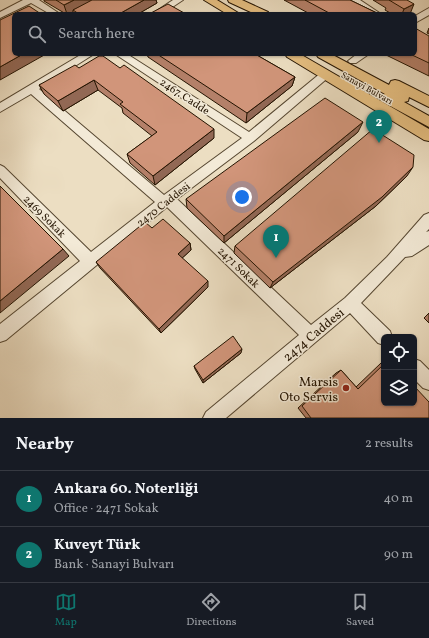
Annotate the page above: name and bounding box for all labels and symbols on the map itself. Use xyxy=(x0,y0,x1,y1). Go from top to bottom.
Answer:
street label: Sanayi Bulvarı xyxy=(338,69,395,108)
street label: 2467. Cadde xyxy=(156,75,212,119)
pin: 2 xyxy=(366,110,392,143)
street label: 2470 Caddesi xyxy=(134,180,194,231)
your location xyxy=(232,187,252,207)
street label: 2469 Sokak xyxy=(19,192,69,242)
pin: 1 xyxy=(263,225,289,258)
street label: 2471 Sokak xyxy=(214,244,262,292)
street label: 2474 Caddesi xyxy=(280,304,349,367)
place label: Marsis Oto Servis xyxy=(279,374,338,407)
marker: Marsis Oto Servis xyxy=(341,383,351,393)

